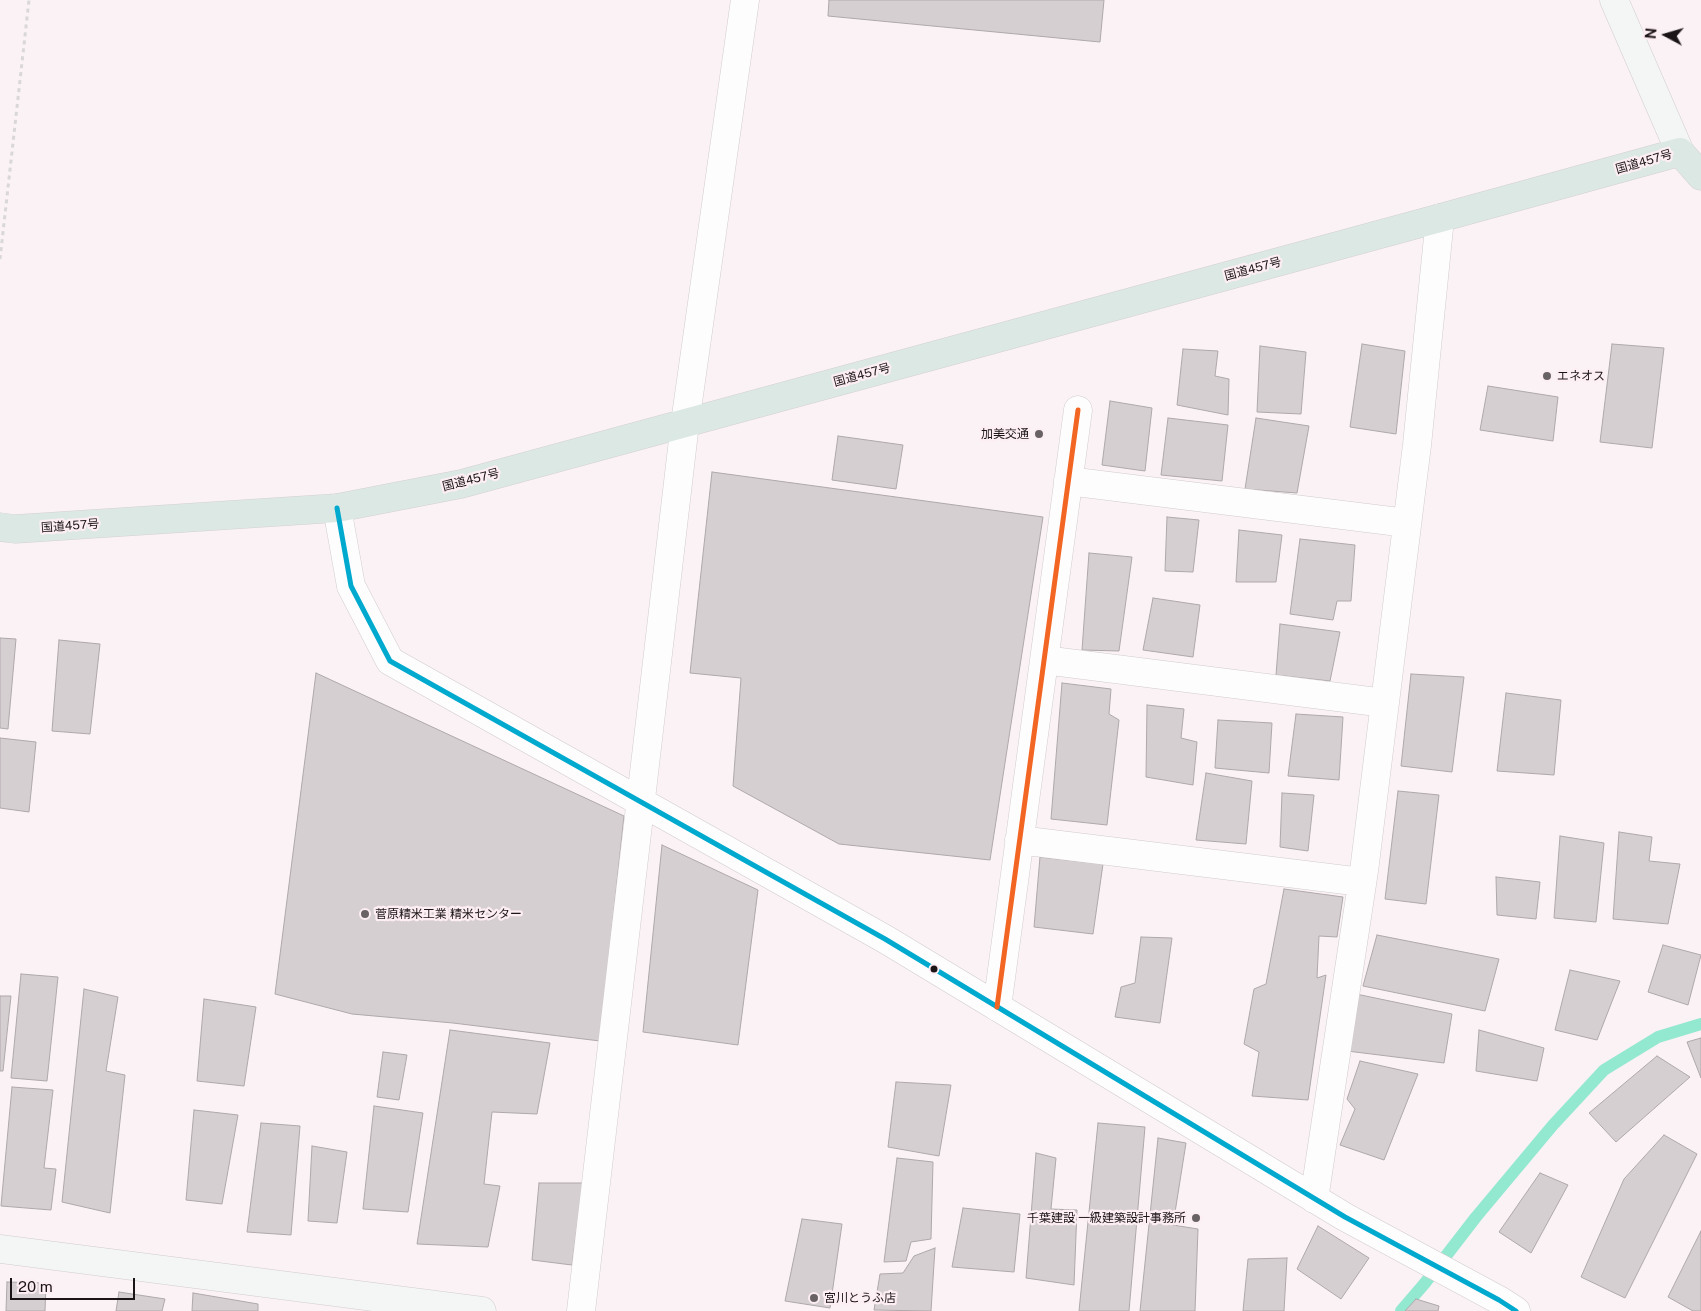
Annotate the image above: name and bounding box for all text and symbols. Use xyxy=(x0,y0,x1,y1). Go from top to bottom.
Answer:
north arrow xyxy=(1641,10,1691,60)
text: N xyxy=(1643,27,1660,40)
street label: 国道457号 xyxy=(1614,147,1674,177)
street label: 国道457号 xyxy=(1223,254,1283,284)
street label: 国道457号 xyxy=(832,360,892,390)
place label: エネオス xyxy=(1557,369,1605,383)
marker: エネオス xyxy=(1541,370,1553,382)
place label: 加美交通 xyxy=(981,427,1029,441)
marker: 加美交通 xyxy=(1033,428,1045,440)
street label: 国道457号 xyxy=(441,466,501,494)
street label: 国道457号 xyxy=(40,517,100,535)
place label: 菅原精米工業 精米センター xyxy=(375,907,522,921)
marker: 菅原精米工業 精米センター xyxy=(359,908,371,920)
unlabelled marker xyxy=(929,964,939,974)
place label: 千葉建設 一級建築設計事務所 xyxy=(1027,1211,1186,1225)
marker: 千葉建設 一級建築設計事務所 xyxy=(1190,1212,1202,1224)
scale bar xyxy=(12,1268,138,1300)
text: 20 m xyxy=(18,1278,53,1295)
place label: 宮川とうふ店 xyxy=(824,1291,896,1305)
marker: 宮川とうふ店 xyxy=(808,1292,820,1304)

